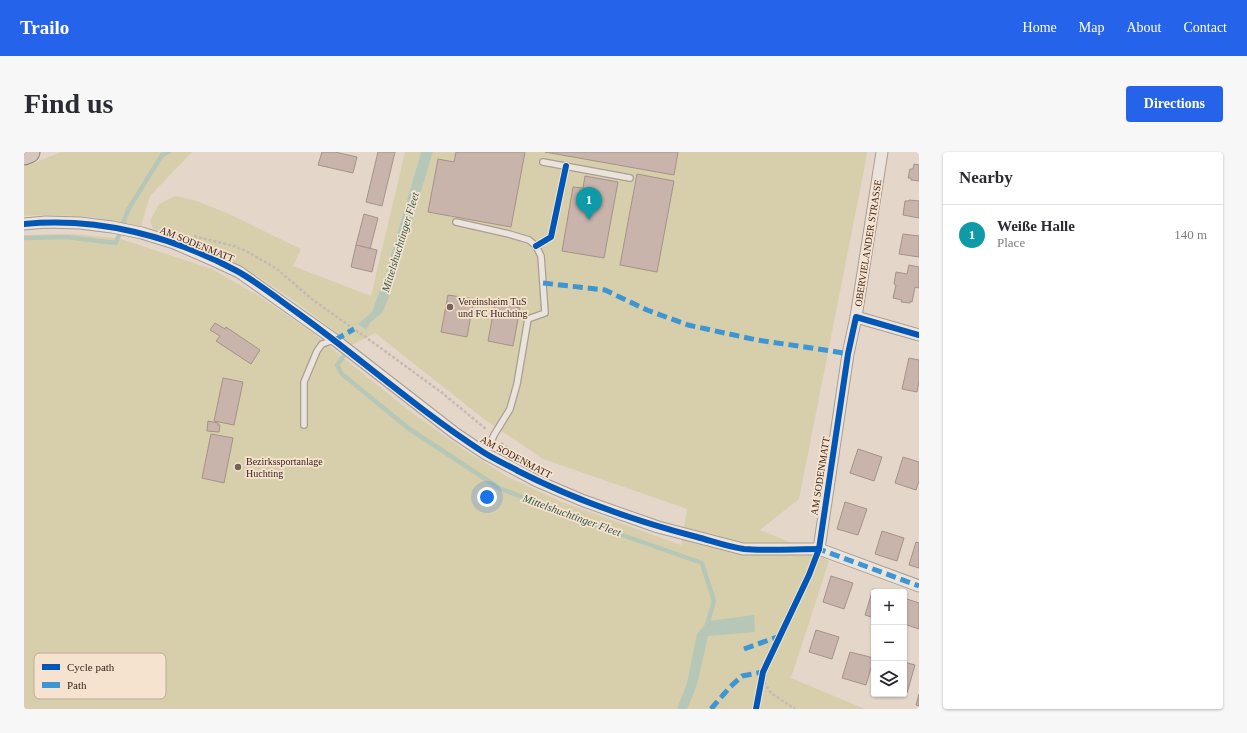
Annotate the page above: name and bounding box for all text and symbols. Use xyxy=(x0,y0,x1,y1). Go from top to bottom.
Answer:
text: Trailo xyxy=(20,17,69,38)
text: Home xyxy=(1023,20,1057,35)
text: Map xyxy=(1079,20,1104,35)
text: About xyxy=(1126,20,1161,35)
text: Contact xyxy=(1183,20,1227,35)
button: Directions xyxy=(1126,86,1223,122)
text: Find us xyxy=(24,88,114,119)
text: Nearby xyxy=(959,168,1013,187)
street label: OBERVIELANDER STRASSE xyxy=(853,179,883,307)
pin: 1 xyxy=(576,187,602,220)
water label: Mittelshuchtinger Fleet xyxy=(379,190,421,294)
text: Weiße Halle xyxy=(997,218,1075,234)
street label: AM SODENMATT xyxy=(158,224,236,264)
text: 1 xyxy=(969,227,975,242)
text: 140 m xyxy=(1174,227,1207,242)
text: Place xyxy=(997,235,1025,250)
place label: Vereinsheim TuS und FC Huchting xyxy=(458,296,527,319)
marker: Vereinsheim TuS und FC Huchting xyxy=(445,302,455,312)
street label: AM SODENMATT xyxy=(478,434,554,480)
street label: AM SODENMATT xyxy=(808,436,832,516)
place label: Bezirkssportanlage Huchting xyxy=(246,456,323,479)
marker: Bezirkssportanlage Huchting xyxy=(233,462,243,472)
your location xyxy=(477,487,497,507)
water label: Mittelshuchtinger Fleet xyxy=(520,491,624,539)
map controls xyxy=(871,589,907,697)
button: + xyxy=(871,589,907,625)
button: − xyxy=(871,625,907,661)
legend xyxy=(34,653,166,699)
text: Cycle path xyxy=(67,661,115,673)
button: layers xyxy=(871,661,907,697)
text: Path xyxy=(67,679,87,691)

